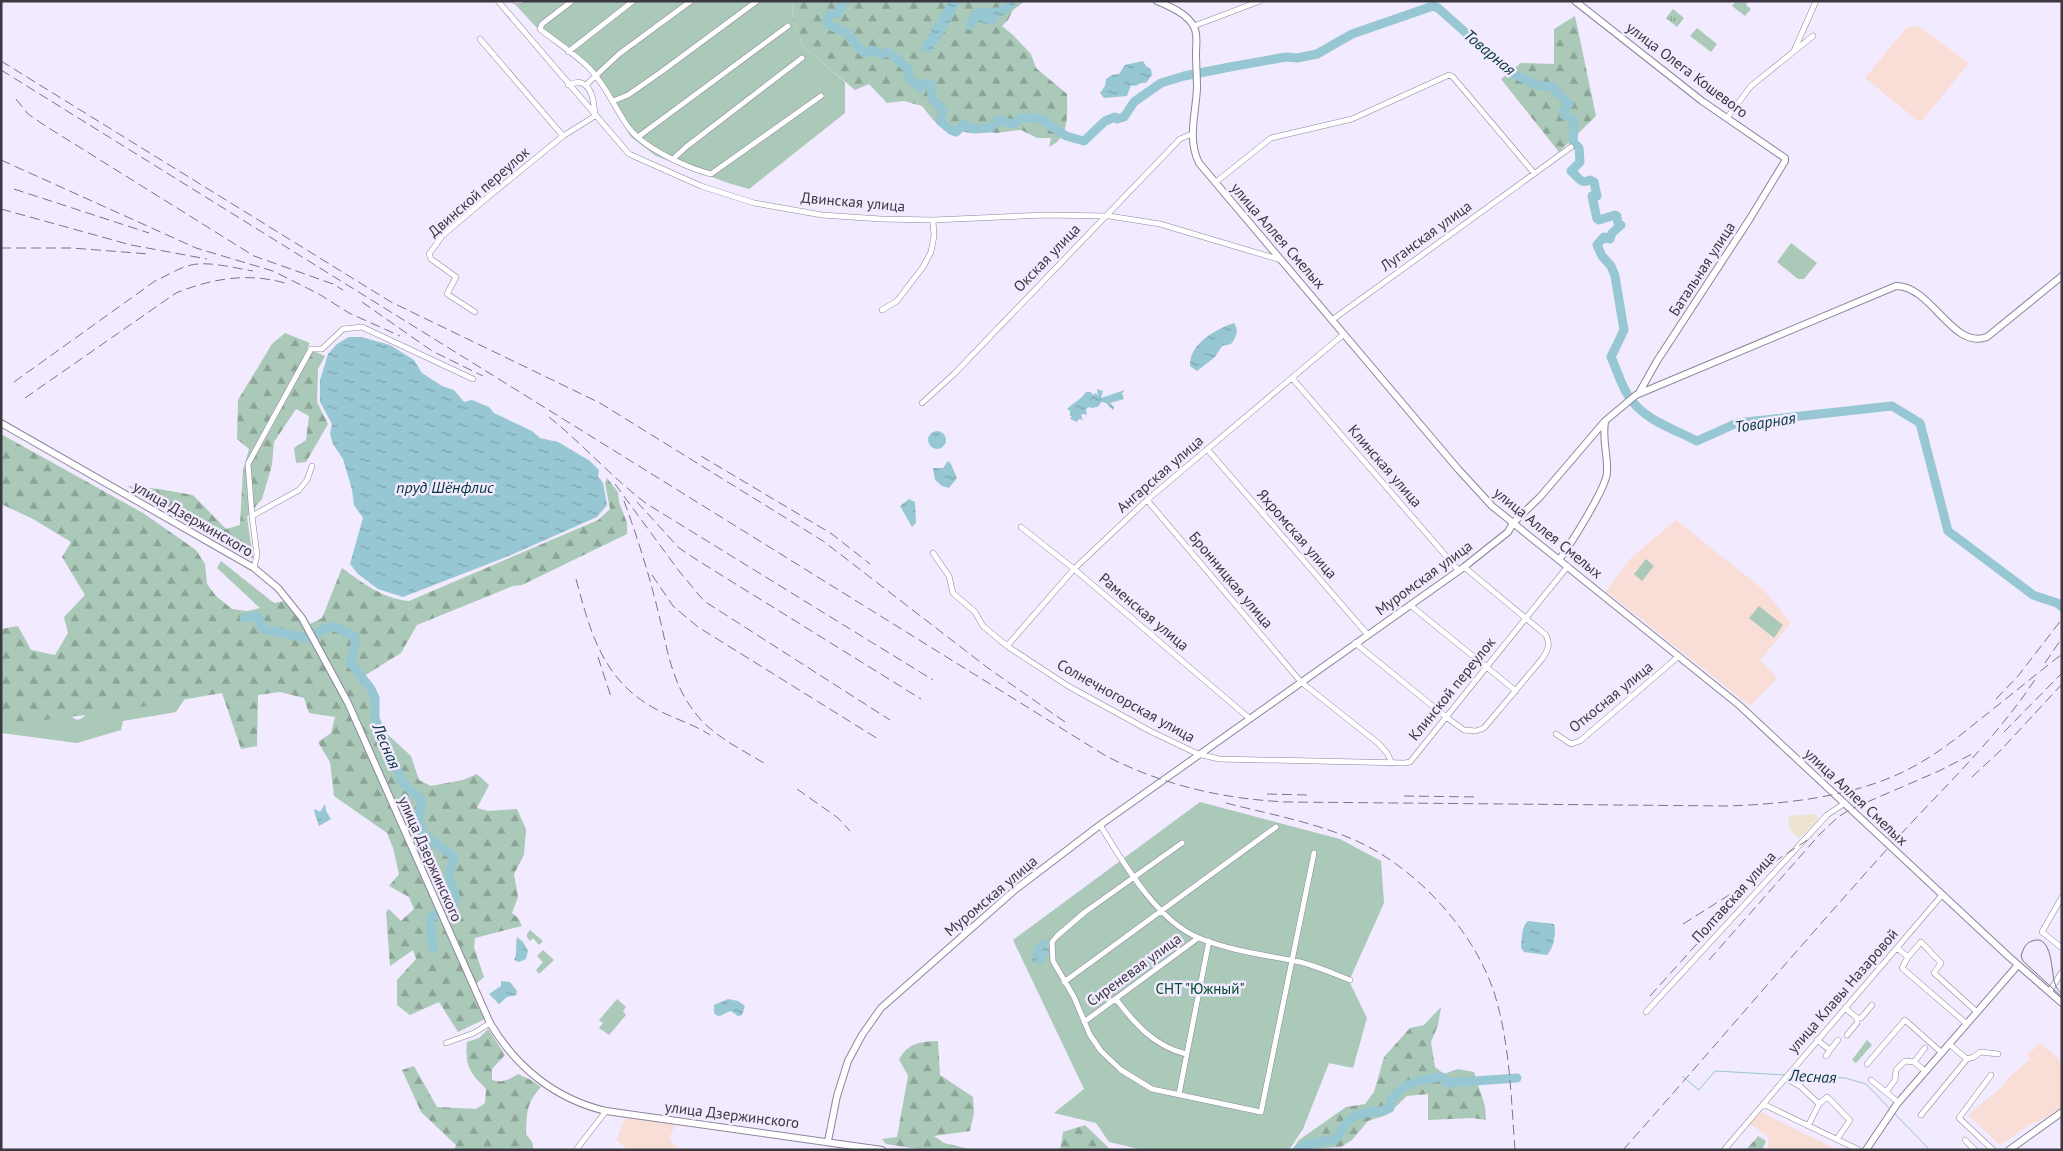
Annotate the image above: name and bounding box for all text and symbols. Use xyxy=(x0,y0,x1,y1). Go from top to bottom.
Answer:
street label: улица Олега Кошевого xyxy=(1623,18,1752,122)
water label: Товарная xyxy=(1460,25,1520,80)
street label: Двинской переулок xyxy=(424,142,534,241)
street label: улица Аллея Смелых xyxy=(1227,179,1330,293)
street label: Двинская улица xyxy=(800,187,906,216)
street label: Луганская улица xyxy=(1376,196,1475,276)
street label: Батальная улица xyxy=(1664,218,1739,319)
street label: Окская улица xyxy=(1009,219,1084,296)
water label: Товарная xyxy=(1733,407,1797,437)
street label: Клинская улица xyxy=(1344,420,1427,511)
street label: Ангарская улица xyxy=(1112,431,1207,516)
street label: улица Дзержинского xyxy=(130,476,257,561)
water label: пруд Шёнфлис xyxy=(396,477,494,497)
street label: улица Аллея Смелых xyxy=(1490,483,1607,583)
street label: Яхромская улица xyxy=(1253,485,1342,582)
street label: Бронницкая улица xyxy=(1185,527,1278,632)
street label: Муромская улица xyxy=(1371,536,1476,619)
street label: Раменская улица xyxy=(1096,569,1193,655)
street label: Клинской переулок xyxy=(1404,632,1500,744)
street label: Солнечногорская улица xyxy=(1054,655,1199,746)
street label: Откосная улица xyxy=(1565,657,1657,736)
water label: Лесная xyxy=(368,719,406,772)
street label: улица Аллея Смелых xyxy=(1801,744,1912,850)
street label: улица Дзержинского xyxy=(394,793,467,925)
street label: Полтавская улица xyxy=(1687,847,1780,946)
street label: Муромская улица xyxy=(940,851,1041,940)
street label: улица Клавы Назаровой xyxy=(1783,924,1902,1057)
street label: Сиреневая улица xyxy=(1083,929,1185,1010)
park label: СНТ "Южный" xyxy=(1156,979,1244,998)
water label: Лесная xyxy=(1788,1065,1838,1087)
street label: улица Дзержинского xyxy=(664,1097,800,1132)

